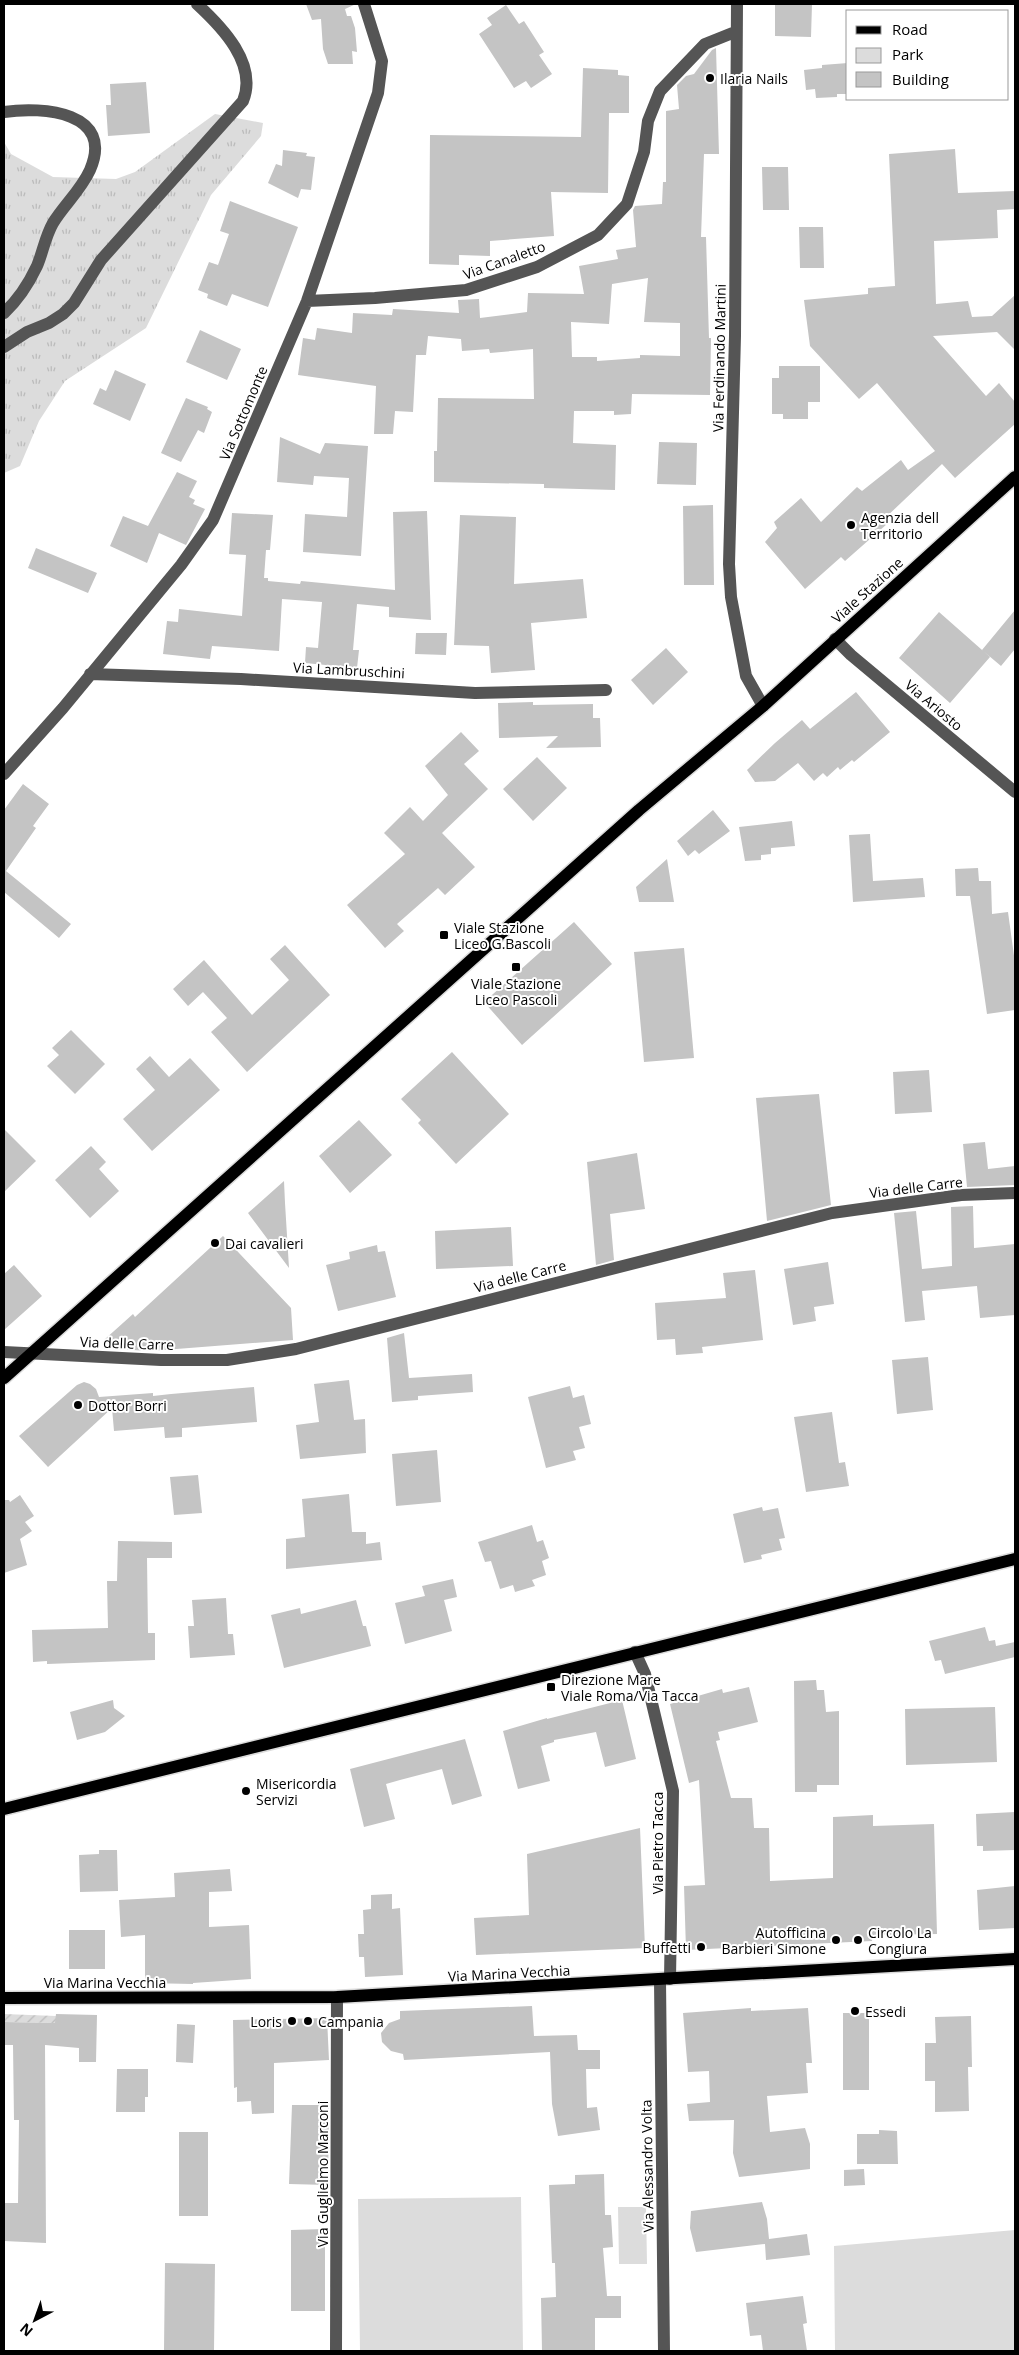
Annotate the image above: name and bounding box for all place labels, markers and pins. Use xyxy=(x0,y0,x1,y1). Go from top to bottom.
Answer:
place label: Ilaria Nails xyxy=(720,69,788,88)
marker: Ilaria Nails xyxy=(704,72,716,84)
place label: Agenzia dell Territorio xyxy=(861,508,939,543)
marker: Agenzia dell Territorio xyxy=(845,519,857,531)
place label: Viale Stazione Liceo G.Bascoli xyxy=(454,918,551,953)
marker: Viale Stazione Liceo G.Bascoli xyxy=(438,929,450,941)
marker: Viale Stazione Liceo Pascoli xyxy=(510,961,522,973)
place label: Viale Stazione Liceo Pascoli xyxy=(471,974,561,1009)
place label: Dai cavalieri xyxy=(225,1234,304,1253)
marker: Dai cavalieri xyxy=(209,1237,221,1249)
place label: Dottor Borri xyxy=(88,1396,167,1415)
marker: Dottor Borri xyxy=(72,1399,84,1411)
place label: Direzione Mare Viale Roma/Via Tacca xyxy=(561,1670,699,1705)
marker: Direzione Mare Viale Roma/Via Tacca xyxy=(545,1681,557,1693)
place label: Misericordia Servizi xyxy=(256,1774,337,1809)
marker: Misericordia Servizi xyxy=(240,1785,252,1797)
place label: Autofficina Barbieri Simone xyxy=(722,1923,826,1958)
place label: Circolo La Congiura xyxy=(868,1923,932,1958)
marker: Autofficina Barbieri Simone xyxy=(830,1934,842,1946)
marker: Circolo La Congiura xyxy=(852,1934,864,1946)
place label: Buffetti xyxy=(643,1938,691,1957)
marker: Buffetti xyxy=(695,1941,707,1953)
place label: Essedi xyxy=(865,2002,906,2021)
marker: Essedi xyxy=(849,2005,861,2017)
place label: Loris xyxy=(250,2012,282,2031)
place label: Campania xyxy=(318,2012,384,2031)
marker: Loris xyxy=(286,2015,298,2027)
marker: Campania xyxy=(302,2015,314,2027)

